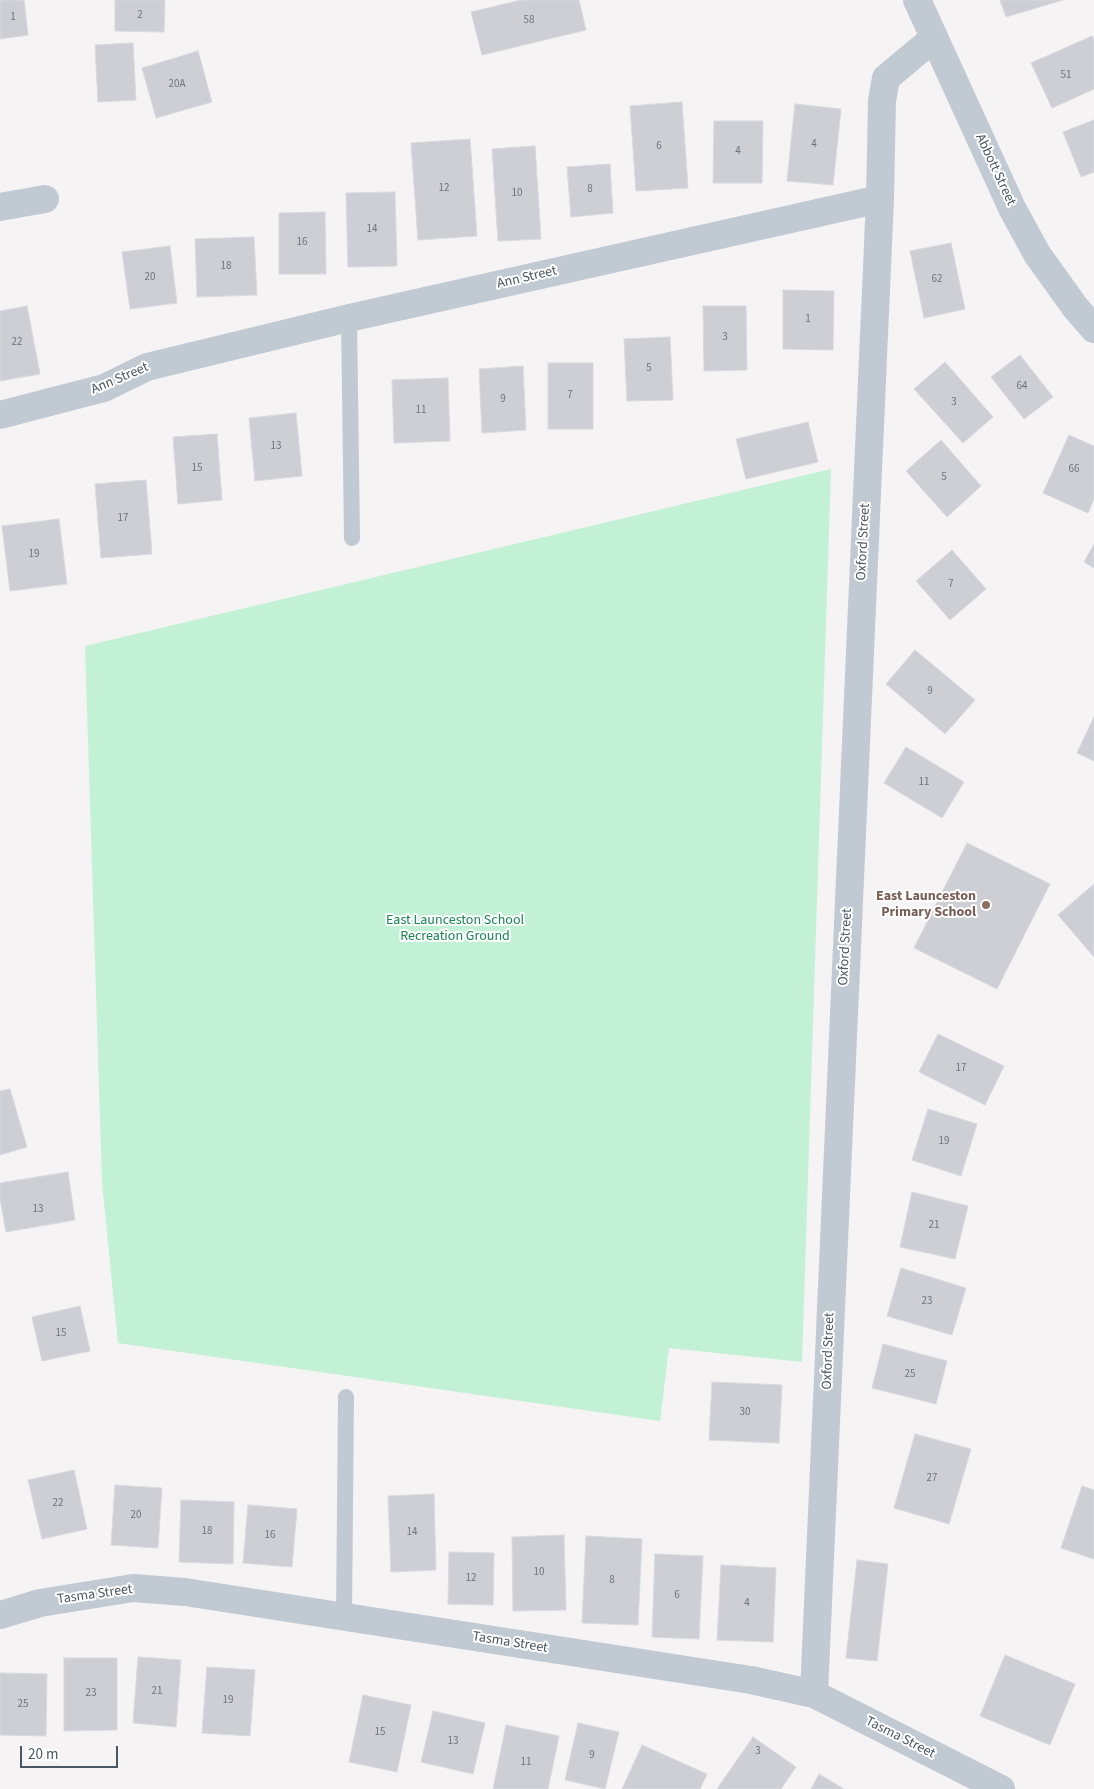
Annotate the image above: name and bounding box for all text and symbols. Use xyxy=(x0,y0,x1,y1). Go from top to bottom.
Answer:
house number: 2 xyxy=(137,9,143,23)
house number: 1 xyxy=(10,11,16,25)
house number: 58 xyxy=(524,14,534,28)
house number: 51 xyxy=(1061,69,1071,83)
house number: 20A xyxy=(169,78,185,92)
street label: Abbott Street xyxy=(971,131,1019,209)
house number: 4 xyxy=(811,138,817,152)
house number: 6 xyxy=(656,140,662,154)
house number: 4 xyxy=(735,145,741,159)
house number: 12 xyxy=(439,182,449,196)
house number: 8 xyxy=(587,183,593,197)
house number: 10 xyxy=(512,187,522,201)
house number: 14 xyxy=(367,223,377,237)
house number: 16 xyxy=(297,236,307,250)
house number: 18 xyxy=(221,260,231,274)
street label: Ann Street xyxy=(495,263,559,293)
house number: 20 xyxy=(145,271,155,285)
house number: 62 xyxy=(932,273,942,287)
house number: 1 xyxy=(805,313,811,327)
house number: 3 xyxy=(722,331,728,345)
house number: 22 xyxy=(12,336,22,350)
street label: Ann Street xyxy=(89,359,151,399)
house number: 5 xyxy=(646,362,652,376)
house number: 64 xyxy=(1017,380,1027,394)
house number: 7 xyxy=(567,389,573,403)
house number: 9 xyxy=(500,393,506,407)
house number: 3 xyxy=(951,396,957,410)
house number: 11 xyxy=(416,404,426,418)
house number: 13 xyxy=(271,440,281,454)
house number: 15 xyxy=(192,462,202,476)
house number: 66 xyxy=(1069,463,1079,477)
house number: 5 xyxy=(941,471,947,485)
street label: Oxford Street xyxy=(854,503,874,581)
house number: 17 xyxy=(118,512,128,526)
house number: 19 xyxy=(29,548,39,562)
house number: 7 xyxy=(948,578,954,592)
house number: 9 xyxy=(927,685,933,699)
house number: 11 xyxy=(919,776,929,790)
place label: East Launceston Primary School xyxy=(876,889,976,922)
marker: East Launceston Primary School xyxy=(980,899,992,911)
street label: Oxford Street xyxy=(836,908,856,986)
park label: East Launceston School Recreation Ground xyxy=(386,913,524,946)
house number: 17 xyxy=(956,1062,966,1076)
house number: 19 xyxy=(939,1135,949,1149)
house number: 13 xyxy=(33,1203,43,1217)
house number: 21 xyxy=(929,1219,939,1233)
house number: 23 xyxy=(922,1295,932,1309)
street label: Oxford Street xyxy=(819,1312,839,1390)
house number: 15 xyxy=(56,1327,66,1341)
house number: 25 xyxy=(905,1368,915,1382)
house number: 30 xyxy=(740,1406,750,1420)
house number: 27 xyxy=(927,1472,937,1486)
house number: 22 xyxy=(53,1497,63,1511)
house number: 20 xyxy=(131,1509,141,1523)
house number: 18 xyxy=(202,1525,212,1539)
house number: 14 xyxy=(407,1526,417,1540)
house number: 16 xyxy=(265,1529,275,1543)
house number: 10 xyxy=(534,1566,544,1580)
house number: 12 xyxy=(466,1572,476,1586)
house number: 8 xyxy=(609,1574,615,1588)
street label: Tasma Street xyxy=(56,1581,134,1609)
house number: 6 xyxy=(674,1589,680,1603)
house number: 4 xyxy=(744,1597,750,1611)
street label: Tasma Street xyxy=(471,1629,549,1657)
house number: 21 xyxy=(152,1685,162,1699)
house number: 23 xyxy=(86,1687,96,1701)
house number: 19 xyxy=(223,1694,233,1708)
house number: 25 xyxy=(18,1698,28,1712)
street label: Tasma Street xyxy=(862,1713,938,1763)
house number: 15 xyxy=(375,1726,385,1740)
house number: 13 xyxy=(448,1735,458,1749)
scale bar xyxy=(22,1736,120,1768)
text: 20 m xyxy=(28,1744,58,1765)
house number: 3 xyxy=(755,1745,761,1759)
house number: 9 xyxy=(589,1749,595,1763)
house number: 11 xyxy=(521,1756,531,1770)

